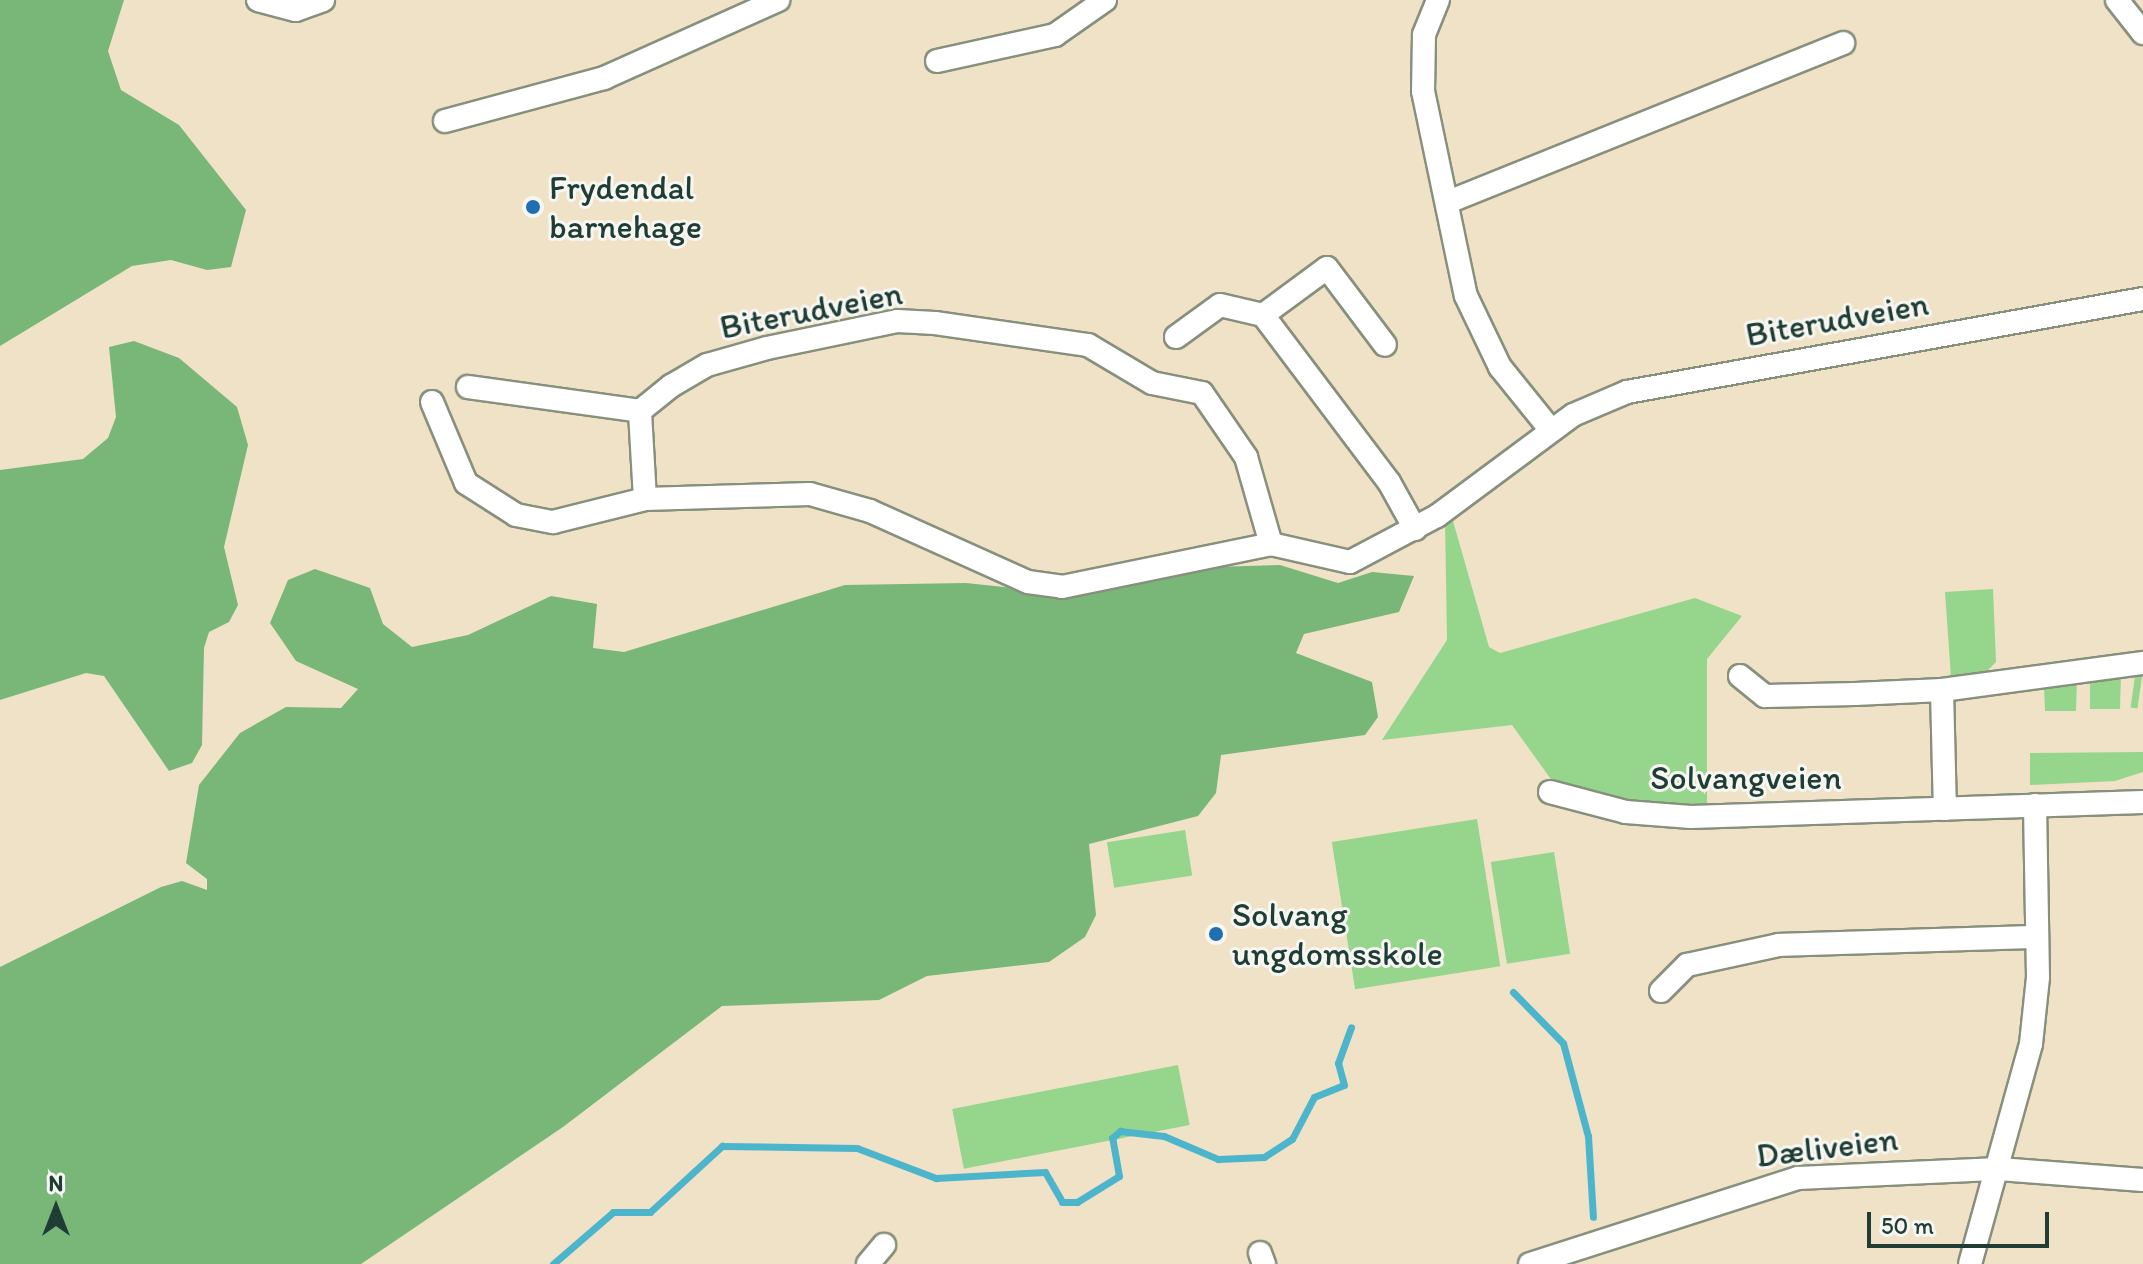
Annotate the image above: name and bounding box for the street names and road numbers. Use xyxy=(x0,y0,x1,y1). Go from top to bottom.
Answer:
street label: Biterudveien xyxy=(716,272,906,348)
street label: Biterudveien xyxy=(1742,283,1932,355)
street label: Solvangveien xyxy=(1650,758,1842,798)
street label: Dæliveien xyxy=(1754,1118,1900,1176)

